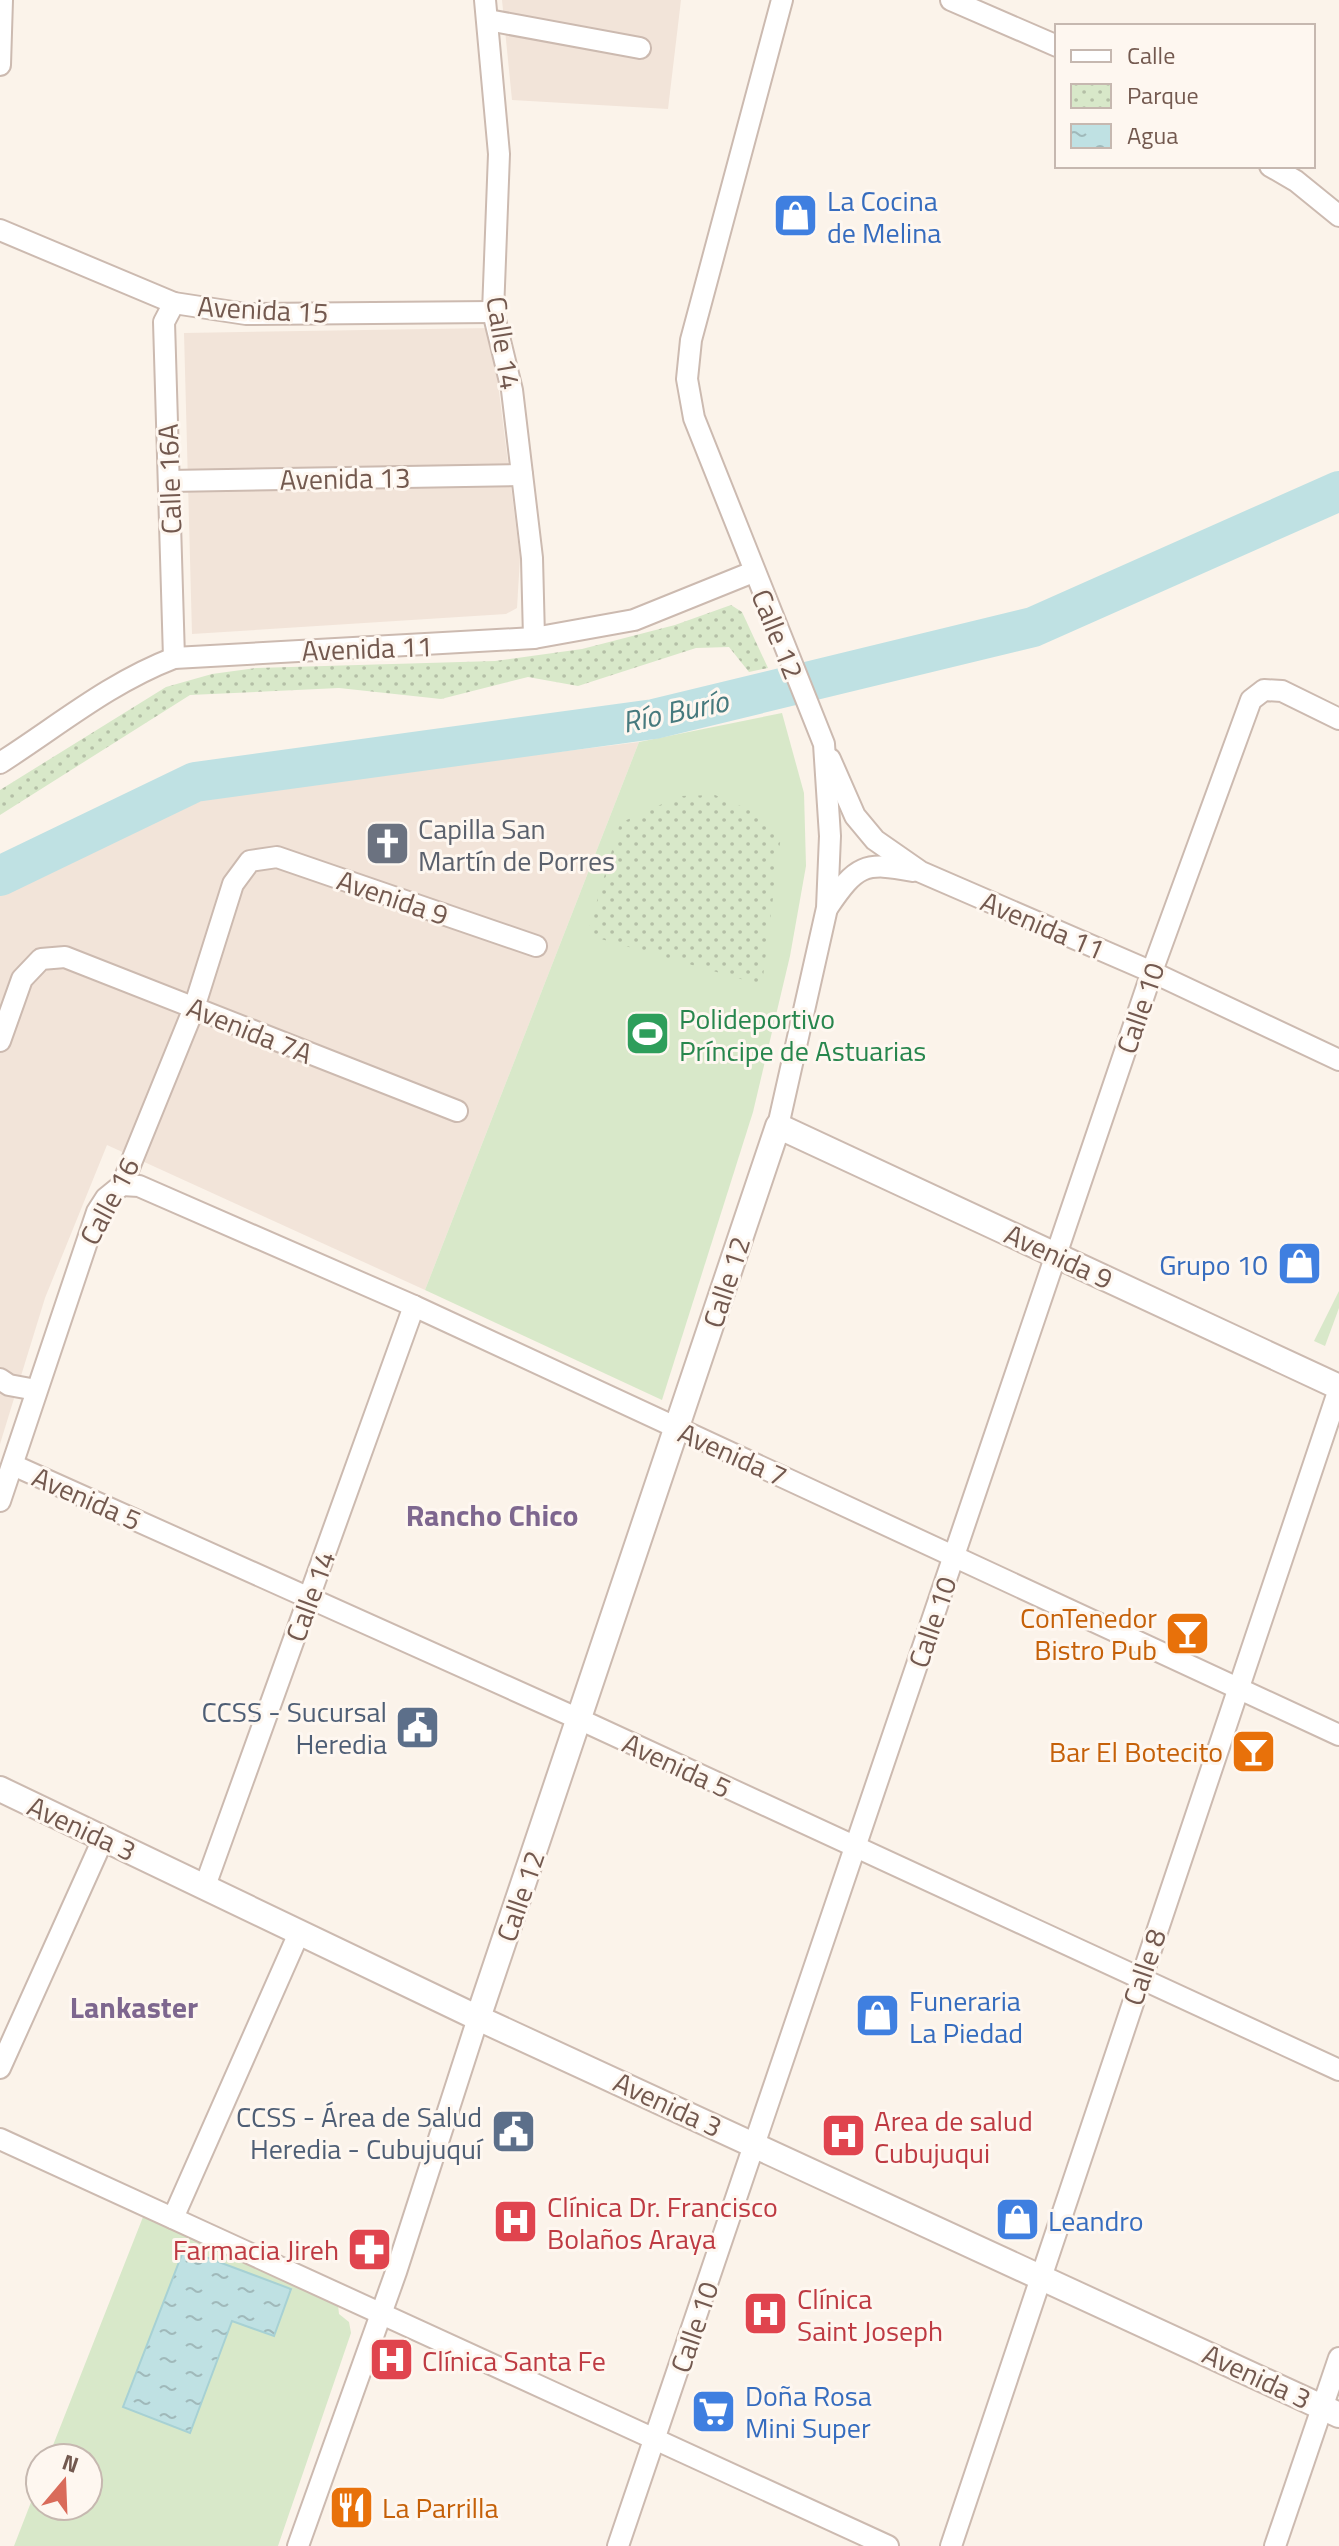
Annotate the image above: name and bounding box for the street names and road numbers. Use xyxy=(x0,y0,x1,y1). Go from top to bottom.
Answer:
street label: Avenida 15 xyxy=(196,284,330,334)
street label: Calle 14 xyxy=(475,293,533,393)
street label: Calle 16A xyxy=(146,423,192,535)
street label: Avenida 13 xyxy=(279,455,411,501)
street label: Calle 12 xyxy=(740,582,816,686)
street label: Avenida 11 xyxy=(301,624,433,672)
street label: Avenida 9 xyxy=(331,858,455,936)
street label: Avenida 11 xyxy=(974,880,1112,970)
street label: Calle 10 xyxy=(1104,957,1176,1059)
street label: Avenida 7A xyxy=(181,985,320,1075)
street label: Calle 16 xyxy=(68,1149,150,1253)
street label: Avenida 9 xyxy=(998,1212,1120,1300)
street label: Calle 12 xyxy=(691,1231,761,1333)
street label: Avenida 7 xyxy=(672,1411,794,1497)
street label: Avenida 5 xyxy=(26,1455,148,1541)
street label: Calle 14 xyxy=(274,1545,346,1647)
street label: Calle 10 xyxy=(896,1571,968,1673)
street label: Avenida 5 xyxy=(616,1721,738,1809)
street label: Avenida 3 xyxy=(21,1784,143,1872)
street label: Calle 12 xyxy=(484,1845,556,1947)
street label: Calle 8 xyxy=(1111,1923,1177,2011)
street label: Avenida 3 xyxy=(607,2060,729,2148)
street label: Calle 10 xyxy=(658,2276,730,2378)
street label: Avenida 3 xyxy=(1196,2332,1318,2420)

